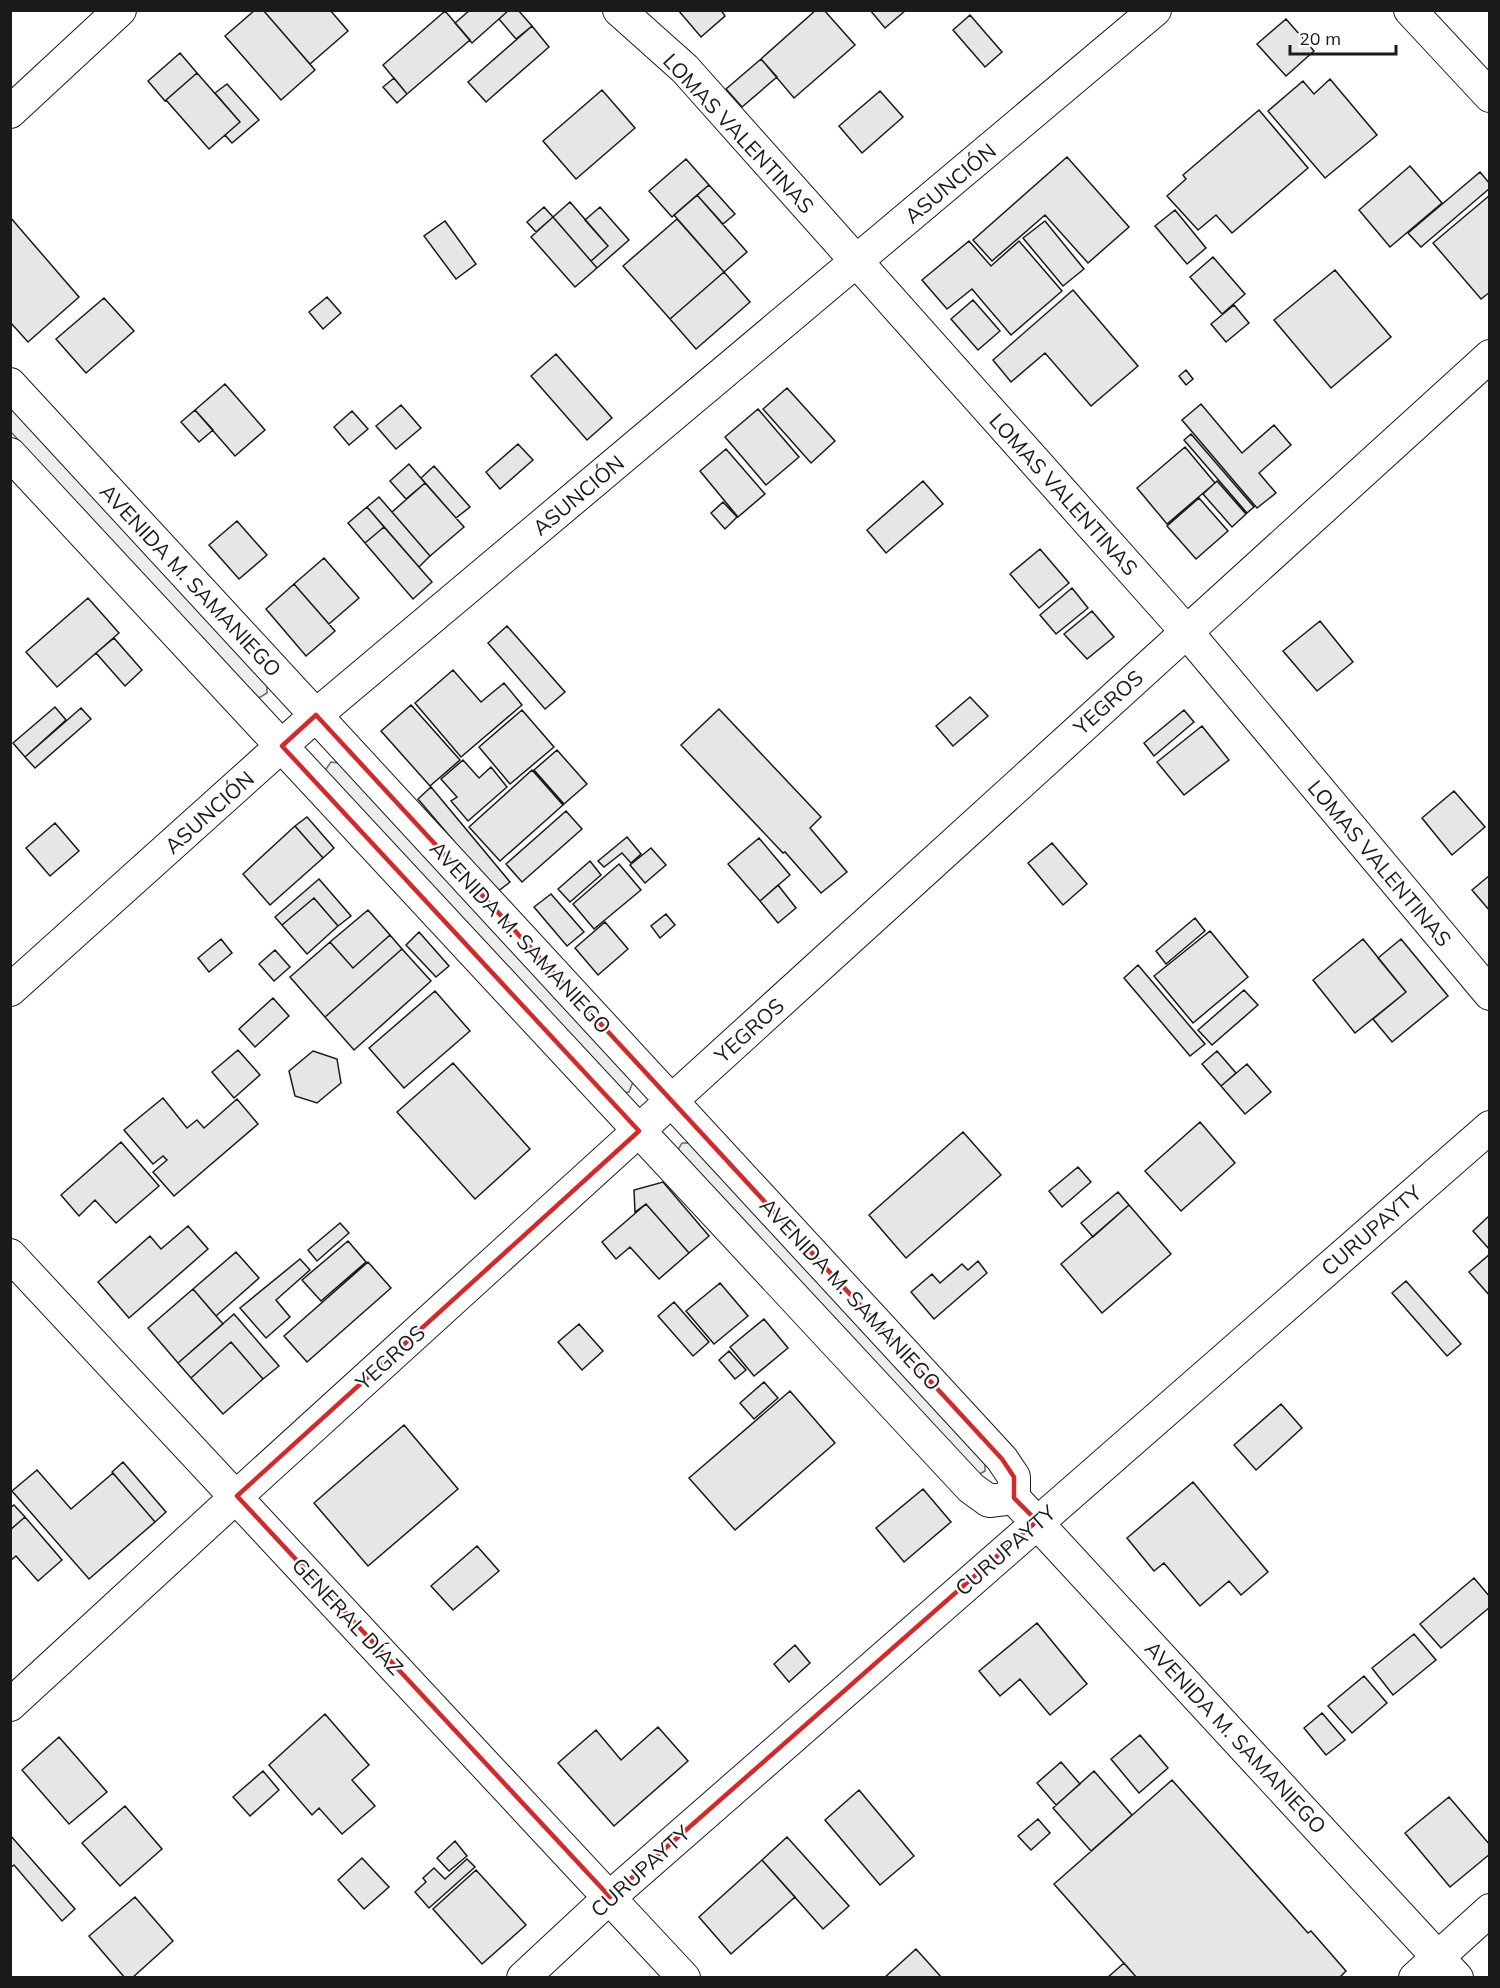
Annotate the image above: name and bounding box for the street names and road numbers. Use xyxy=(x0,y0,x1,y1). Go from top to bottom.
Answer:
street label: LOMAS VALENTINAS xyxy=(658,48,820,218)
street label: ASUNCIÓN xyxy=(899,137,1001,229)
street label: LOMAS VALENTINAS xyxy=(984,407,1144,581)
street label: ASUNCIÓN xyxy=(527,449,629,541)
street label: AVENIDA M. SAMANIEGO xyxy=(95,478,287,682)
street label: YEGROS xyxy=(1067,664,1148,741)
street label: ASUNCIÓN xyxy=(159,765,259,859)
street label: LOMAS VALENTINAS xyxy=(1303,774,1457,952)
street label: AVENIDA M. SAMANIEGO xyxy=(425,835,617,1039)
street label: YEGROS xyxy=(708,992,789,1069)
street label: CURUPAYTY xyxy=(1315,1179,1427,1281)
street label: AVENIDA M. SAMANIEGO xyxy=(755,1192,947,1396)
street label: YEGROS xyxy=(349,1319,430,1396)
street label: CURUPAYTY xyxy=(949,1499,1061,1601)
street label: GENERAL DÍAZ xyxy=(287,1552,409,1680)
street label: AVENIDA M. SAMANIEGO xyxy=(1140,1635,1332,1839)
street label: CURUPAYTY xyxy=(585,1820,695,1922)

